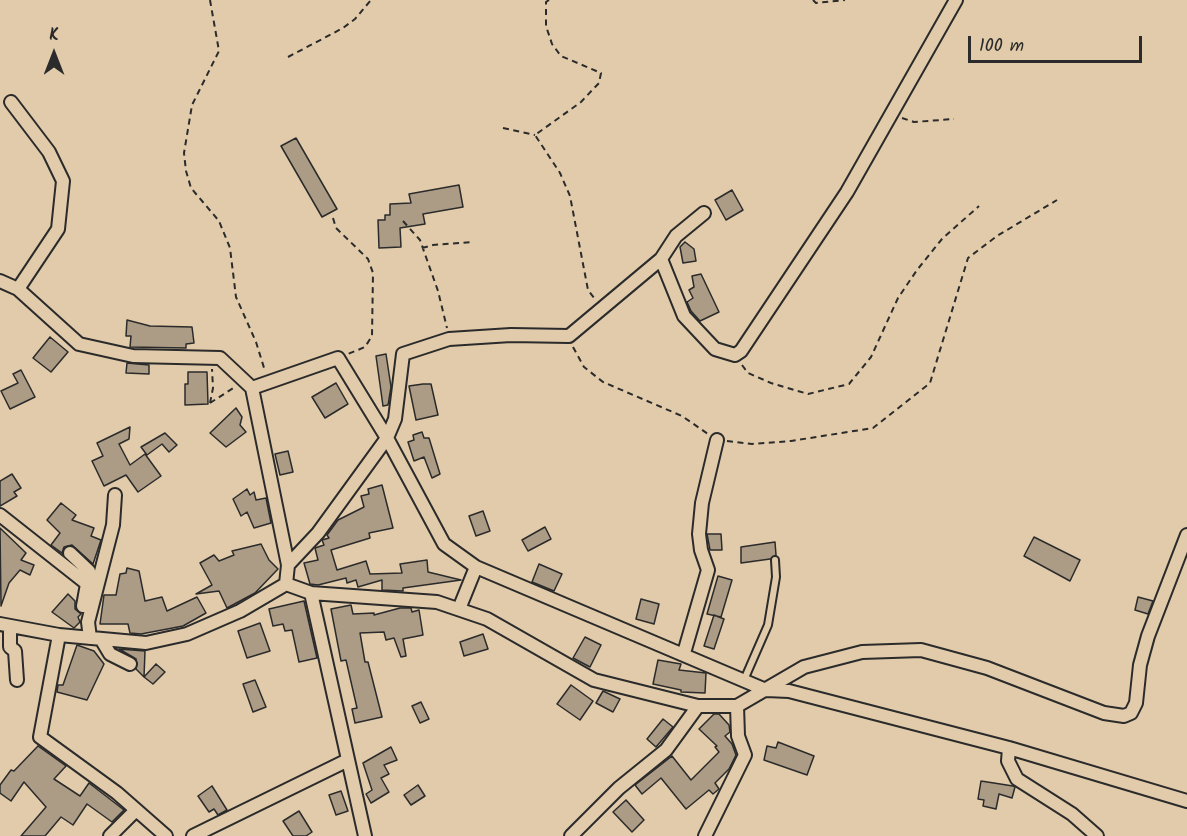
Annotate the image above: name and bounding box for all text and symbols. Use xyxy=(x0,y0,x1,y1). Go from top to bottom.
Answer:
text: K xyxy=(49,23,59,48)
north arrow xyxy=(24,24,84,84)
scale bar xyxy=(971,24,1145,62)
text: 100 m xyxy=(979,32,1024,61)

